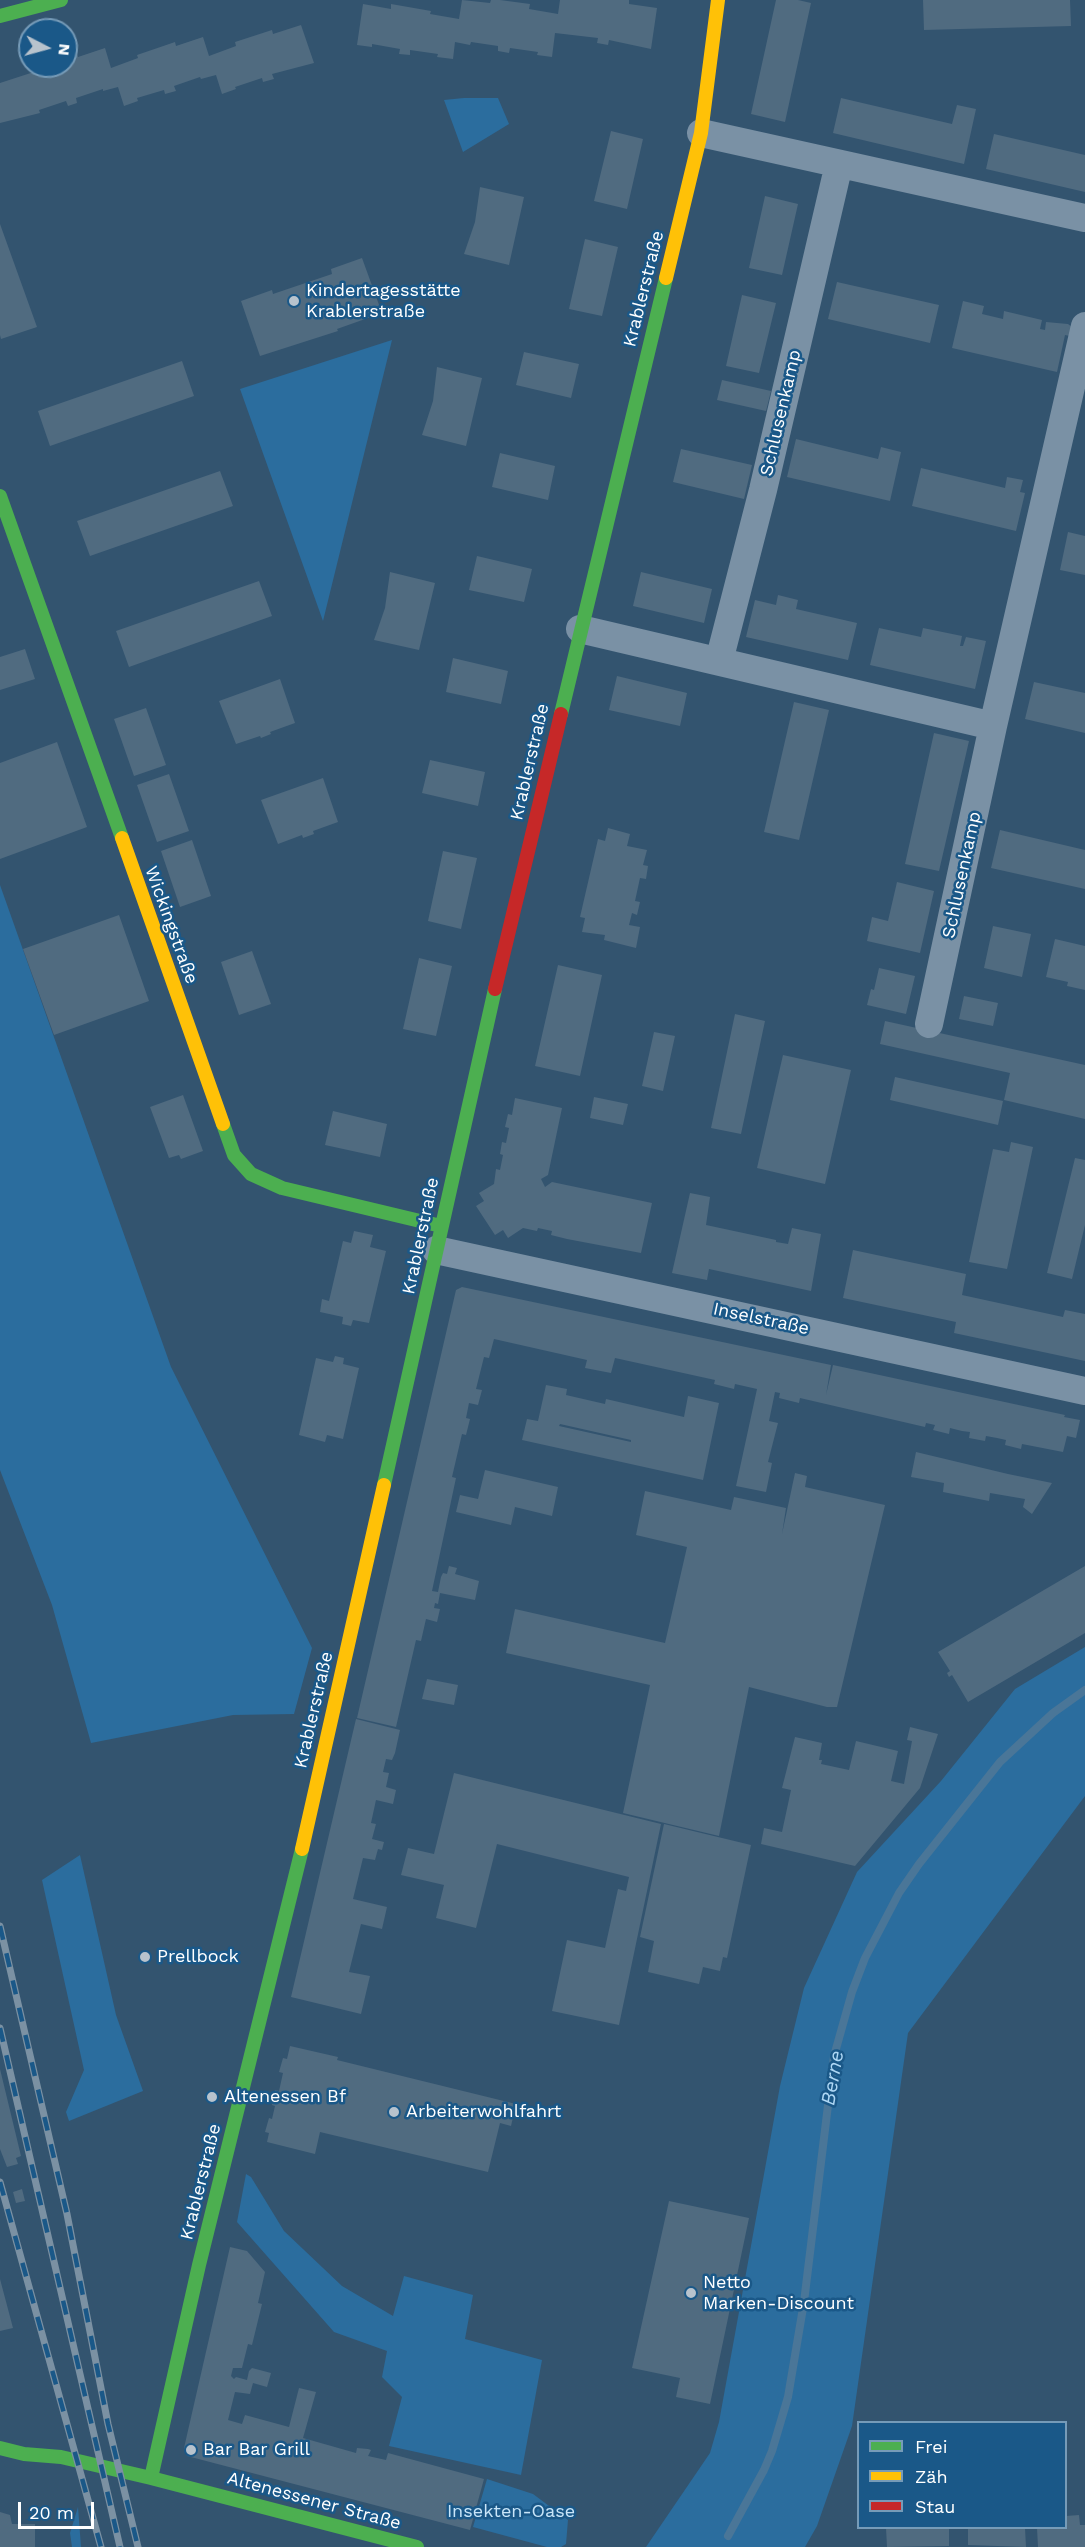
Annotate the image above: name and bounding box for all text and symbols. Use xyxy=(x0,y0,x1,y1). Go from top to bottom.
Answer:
north arrow xyxy=(18,18,78,78)
text: N xyxy=(54,43,74,57)
street label: Krablerstraße xyxy=(619,229,669,349)
place label: Kindertagesstätte Krablerstraße xyxy=(306,280,461,322)
marker: Kindertagesstätte Krablerstraße xyxy=(287,294,301,308)
street label: Schlusenkamp xyxy=(756,348,806,478)
street label: Krablerstraße xyxy=(506,702,554,822)
street label: Schlusenkamp xyxy=(938,810,986,940)
street label: Wickingstraße xyxy=(140,863,202,987)
street label: Krablerstraße xyxy=(398,1176,444,1296)
street label: Inselstraße xyxy=(711,1298,811,1340)
street label: Krablerstraße xyxy=(290,1650,338,1770)
place label: Prellbock xyxy=(157,1946,239,1968)
marker: Prellbock xyxy=(138,1950,152,1964)
water label: Berne xyxy=(816,2049,850,2107)
place label: Altenessen Bf xyxy=(224,2086,346,2108)
marker: Altenessen Bf xyxy=(205,2090,219,2104)
place label: Arbeiterwohlfahrt xyxy=(406,2101,561,2123)
marker: Arbeiterwohlfahrt xyxy=(387,2105,401,2119)
street label: Krablerstraße xyxy=(176,2122,226,2242)
place label: Netto Marken-Discount xyxy=(703,2272,854,2314)
marker: Netto Marken-Discount xyxy=(684,2286,698,2300)
legend xyxy=(857,2421,1067,2529)
text: Frei xyxy=(915,2436,947,2457)
place label: Bar Bar Grill xyxy=(203,2439,310,2461)
marker: Bar Bar Grill xyxy=(184,2443,198,2457)
text: Zäh xyxy=(915,2466,948,2487)
street label: Altenessener Straße xyxy=(225,2467,403,2535)
scale bar xyxy=(21,2490,98,2528)
text: Stau xyxy=(915,2496,955,2517)
park label: Insekten-Oase xyxy=(447,2501,575,2523)
text: 20 m xyxy=(29,2502,74,2523)

